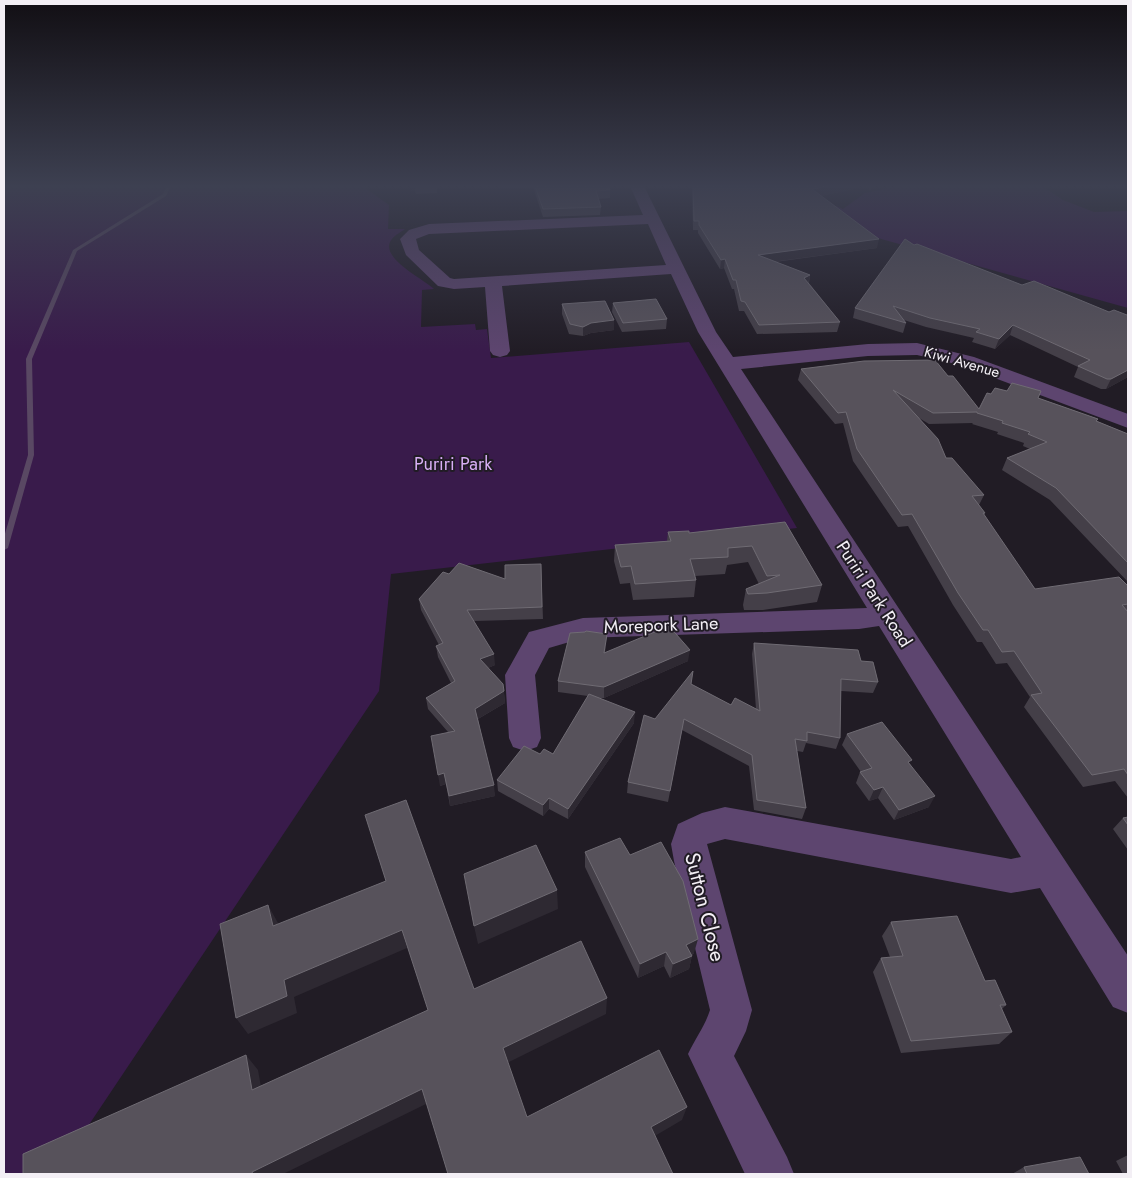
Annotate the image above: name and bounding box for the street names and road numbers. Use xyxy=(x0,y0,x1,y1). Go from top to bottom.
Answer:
street label: Kiwi Avenue xyxy=(922,341,1003,383)
street label: Puriri Park Road xyxy=(830,536,918,652)
street label: Morepork Lane xyxy=(603,610,719,640)
street label: Sutton Close xyxy=(677,849,733,965)

